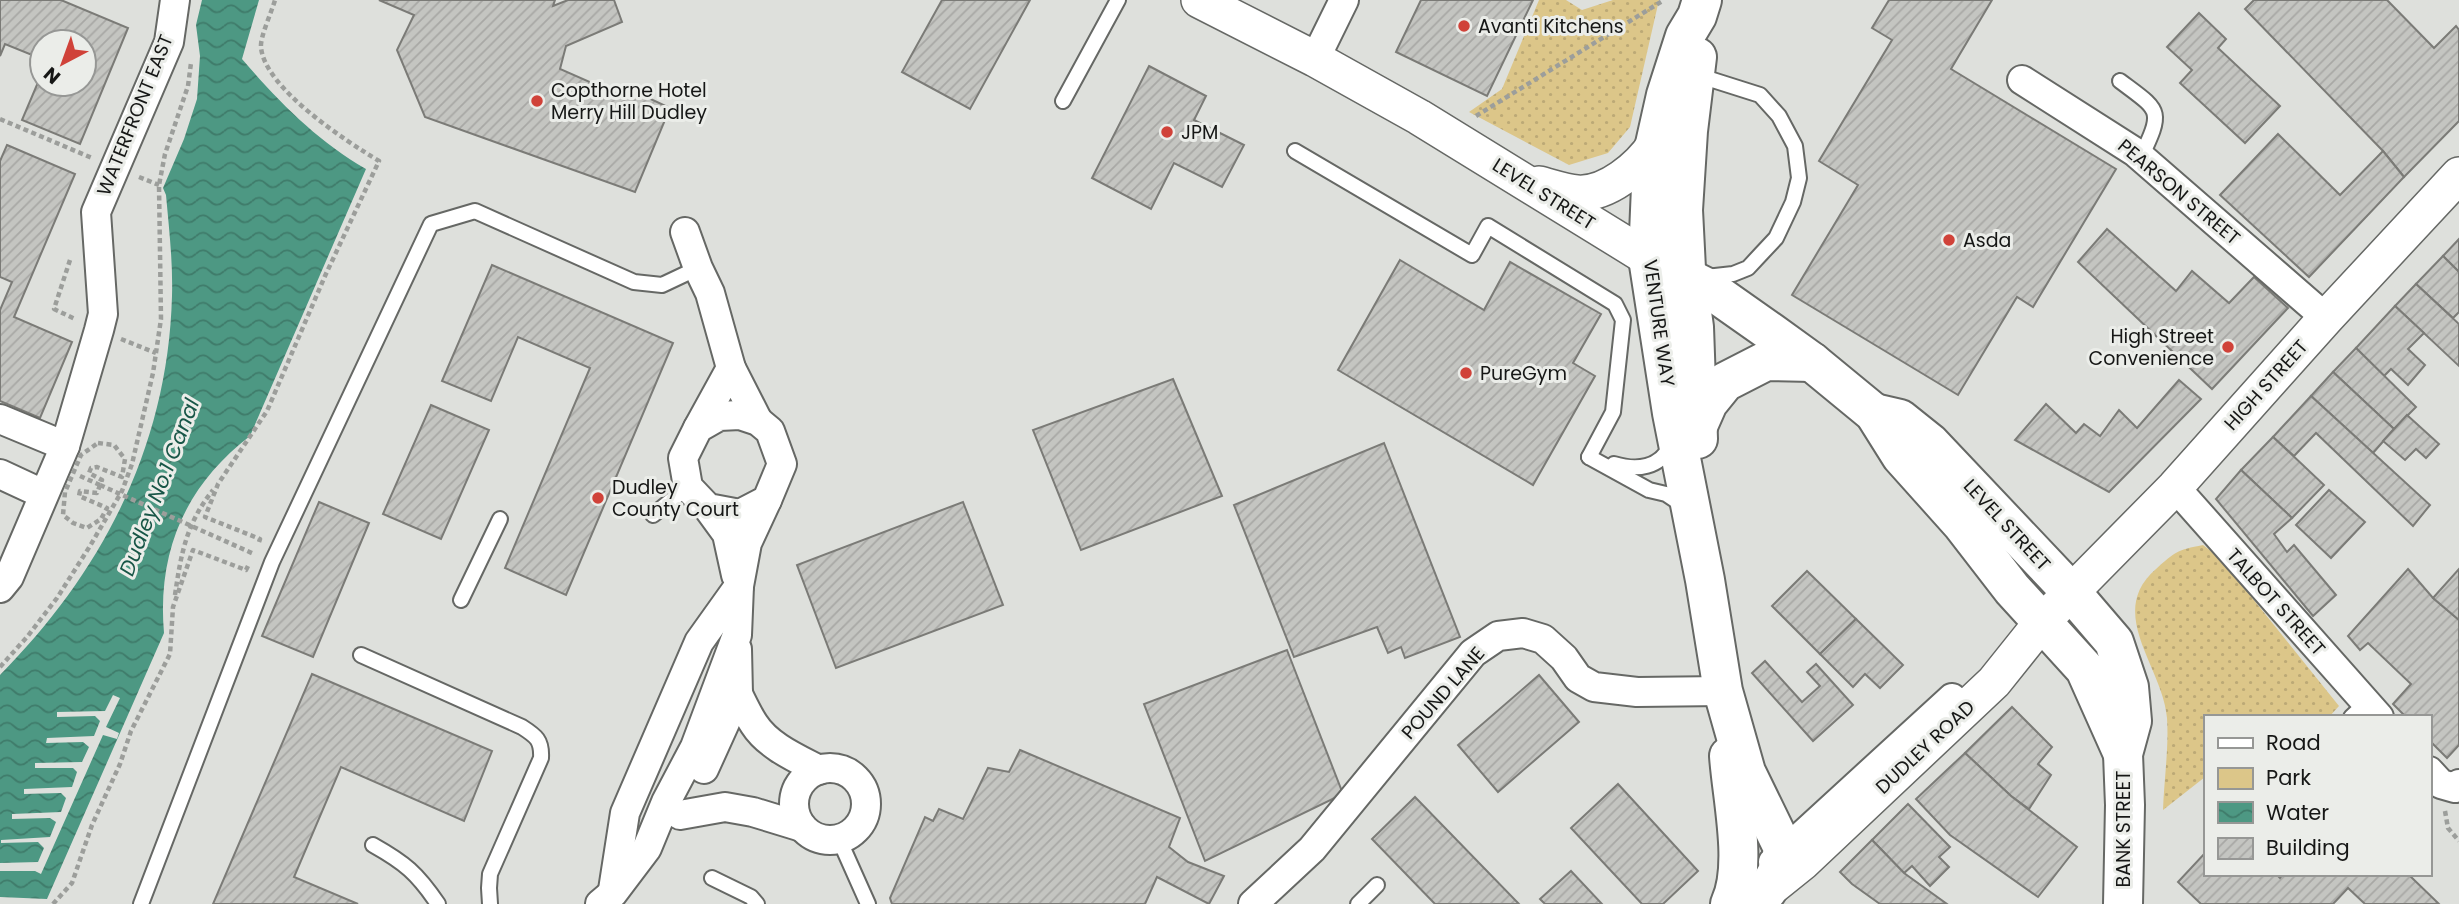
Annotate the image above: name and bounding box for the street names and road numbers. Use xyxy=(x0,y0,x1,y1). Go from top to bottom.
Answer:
street label: WATERFRONT EAST xyxy=(90,30,180,200)
street label: PEARSON STREET xyxy=(2112,133,2246,251)
street label: LEVEL STREET xyxy=(1487,152,1601,236)
street label: VENTURE WAY xyxy=(1637,258,1681,388)
street label: HIGH STREET xyxy=(2218,334,2314,436)
street label: LEVEL STREET xyxy=(1957,473,2057,577)
street label: TALBOT STREET xyxy=(2220,542,2332,662)
street label: POUND LANE xyxy=(1395,641,1491,745)
street label: DUDLEY ROAD xyxy=(1870,694,1980,800)
street label: BANK STREET xyxy=(2110,770,2137,888)

